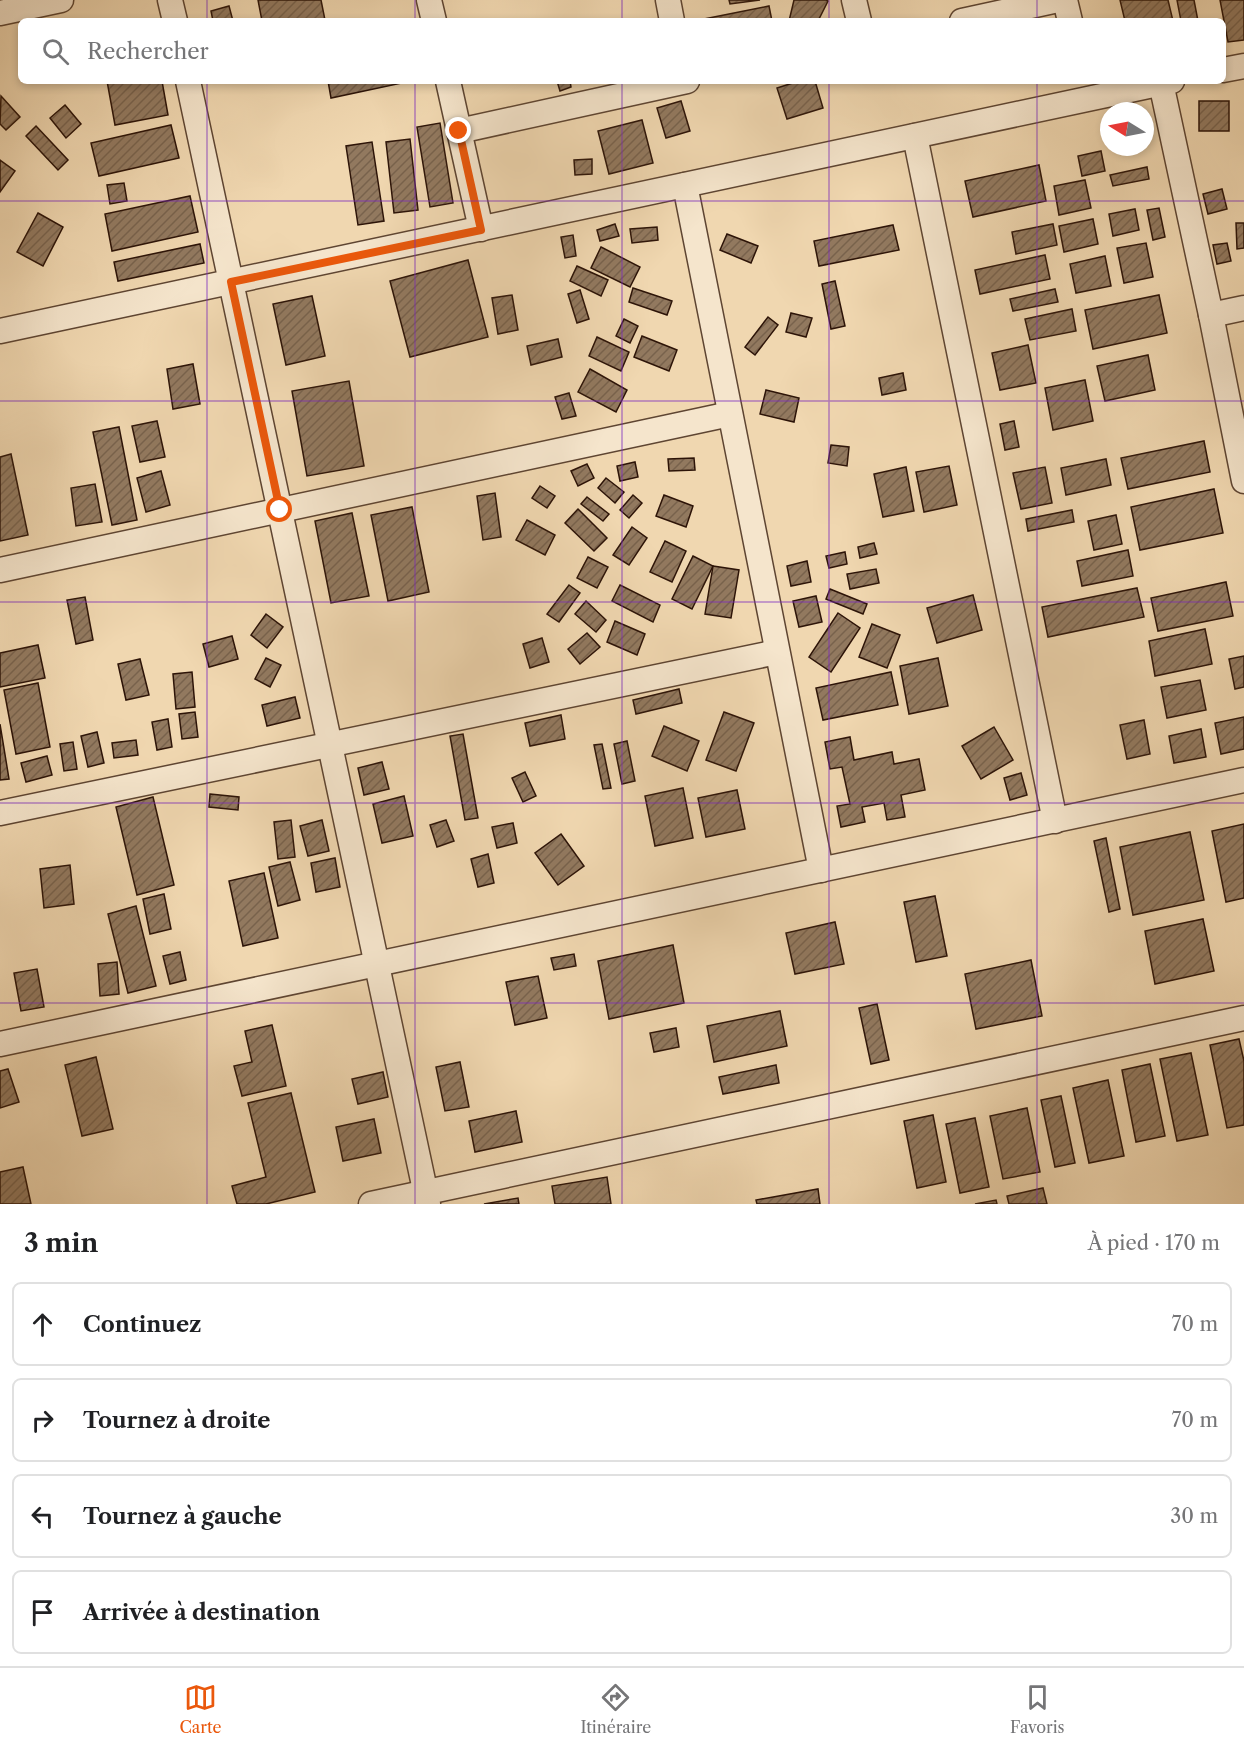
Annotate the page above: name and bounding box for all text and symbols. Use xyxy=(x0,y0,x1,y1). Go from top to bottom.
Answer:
search box xyxy=(18,18,1226,84)
icon: search xyxy=(39,35,72,68)
text: Rechercher xyxy=(87,38,209,65)
north arrow xyxy=(1100,102,1154,156)
route end xyxy=(445,117,471,143)
route start xyxy=(266,496,292,522)
text: 3 min xyxy=(24,1227,98,1259)
text: À pied · 170 m xyxy=(1088,1231,1220,1255)
icon: ahead xyxy=(26,1308,59,1341)
text: Continuez xyxy=(83,1311,202,1338)
text: 70 m xyxy=(1172,1312,1218,1336)
icon: right xyxy=(26,1404,59,1437)
text: Tournez à droite xyxy=(83,1407,270,1434)
text: 70 m xyxy=(1172,1408,1218,1432)
icon: left xyxy=(26,1500,59,1533)
text: Tournez à gauche xyxy=(83,1503,282,1530)
text: 30 m xyxy=(1170,1504,1218,1528)
icon: arrive xyxy=(26,1596,59,1629)
text: Arrivée à destination xyxy=(83,1599,320,1626)
tab: Carte xyxy=(179,1681,222,1737)
tab: Itinéraire xyxy=(580,1681,651,1737)
tab: Favoris xyxy=(1010,1681,1065,1737)

